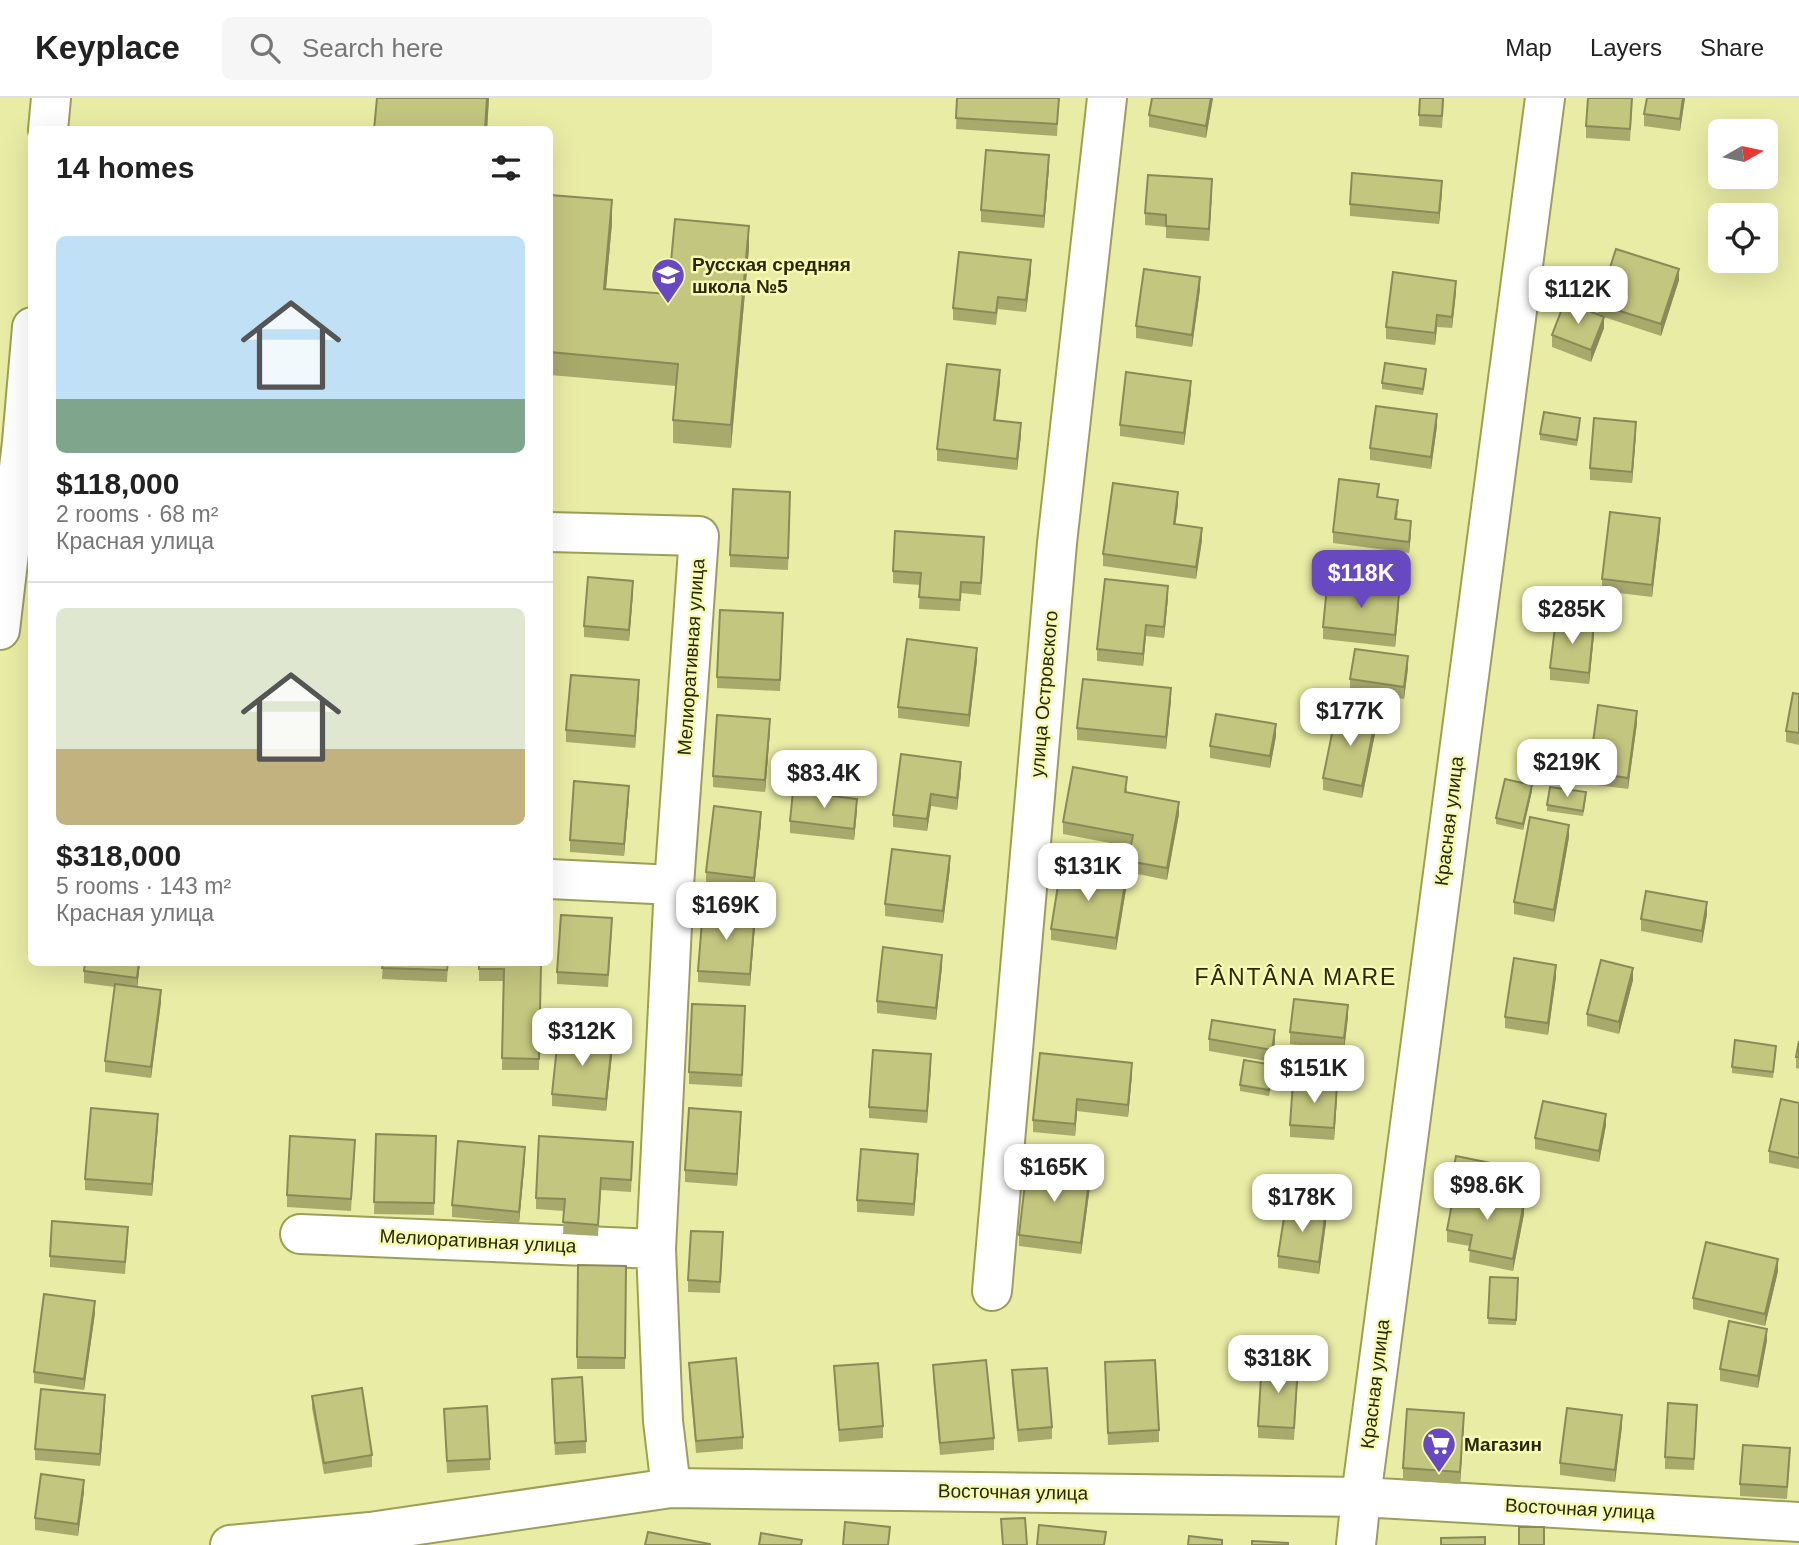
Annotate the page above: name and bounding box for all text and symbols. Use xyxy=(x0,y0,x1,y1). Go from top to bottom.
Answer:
search box xyxy=(222,17,712,80)
text: Keyplace xyxy=(35,29,180,66)
icon: search xyxy=(246,29,284,67)
text: Search here xyxy=(302,33,444,63)
text: Map xyxy=(1505,34,1552,61)
text: Layers xyxy=(1590,34,1662,61)
text: Share xyxy=(1700,34,1764,61)
north arrow xyxy=(1708,119,1778,189)
map controls xyxy=(1708,119,1778,273)
icon: filters xyxy=(487,149,525,187)
text: 14 homes xyxy=(56,151,194,184)
button: locate xyxy=(1708,203,1778,273)
place label: Русская средняя школа №5 xyxy=(692,254,851,297)
school or university icon: Русская средняя школа №5 xyxy=(649,256,687,305)
pin: $112K xyxy=(1529,266,1627,326)
text: $112K xyxy=(1545,276,1611,302)
icon: home xyxy=(228,282,354,408)
text: $118,000 xyxy=(56,467,179,500)
text: 2 rooms · 68 m² xyxy=(56,501,218,527)
text: Красная улица xyxy=(56,528,214,554)
pin: $118K xyxy=(1312,550,1410,610)
street label: Мелиоративная улица xyxy=(674,557,708,756)
text: $118K xyxy=(1328,560,1394,586)
pin: $285K xyxy=(1523,587,1621,646)
text: $285K xyxy=(1538,596,1606,622)
street label: улица Островского xyxy=(1026,610,1062,778)
icon: home xyxy=(228,654,354,780)
pin: $177K xyxy=(1301,688,1399,748)
text: $177K xyxy=(1316,698,1384,724)
pin: $219K xyxy=(1518,740,1616,799)
text: $219K xyxy=(1533,749,1601,775)
pin: $83.4K xyxy=(767,750,881,810)
street label: Красная улица xyxy=(1431,754,1467,887)
text: $83.4K xyxy=(787,760,861,786)
text: $318,000 xyxy=(56,839,181,872)
pin: $131K xyxy=(1039,844,1137,903)
text: $131K xyxy=(1054,853,1122,879)
text: 5 rooms · 143 m² xyxy=(56,873,231,899)
pin: $169K xyxy=(677,882,775,942)
text: $169K xyxy=(692,892,760,918)
text: Красная улица xyxy=(56,900,214,926)
district label: FÂNTÂNA MARE xyxy=(1195,964,1397,990)
pin: $312K xyxy=(533,1009,631,1068)
text: $312K xyxy=(548,1018,616,1044)
pin: $151K xyxy=(1265,1046,1363,1105)
text: $151K xyxy=(1280,1055,1348,1081)
pin: $165K xyxy=(1005,1144,1103,1204)
text: $165K xyxy=(1020,1154,1088,1180)
pin: $98.6K xyxy=(1430,1162,1544,1222)
text: $98.6K xyxy=(1450,1172,1524,1198)
pin: $178K xyxy=(1253,1174,1351,1234)
text: $178K xyxy=(1268,1184,1336,1210)
street label: Мелиоративная улица xyxy=(379,1225,577,1257)
street label: Красная улица xyxy=(1357,1317,1393,1450)
pin: $318K xyxy=(1229,1336,1327,1395)
text: $318K xyxy=(1244,1345,1312,1371)
supermarket icon: Магазин xyxy=(1420,1425,1458,1474)
place label: Магазин xyxy=(1464,1434,1542,1455)
street label: Восточная улица xyxy=(938,1480,1089,1504)
street label: Восточная улица xyxy=(1504,1495,1656,1523)

